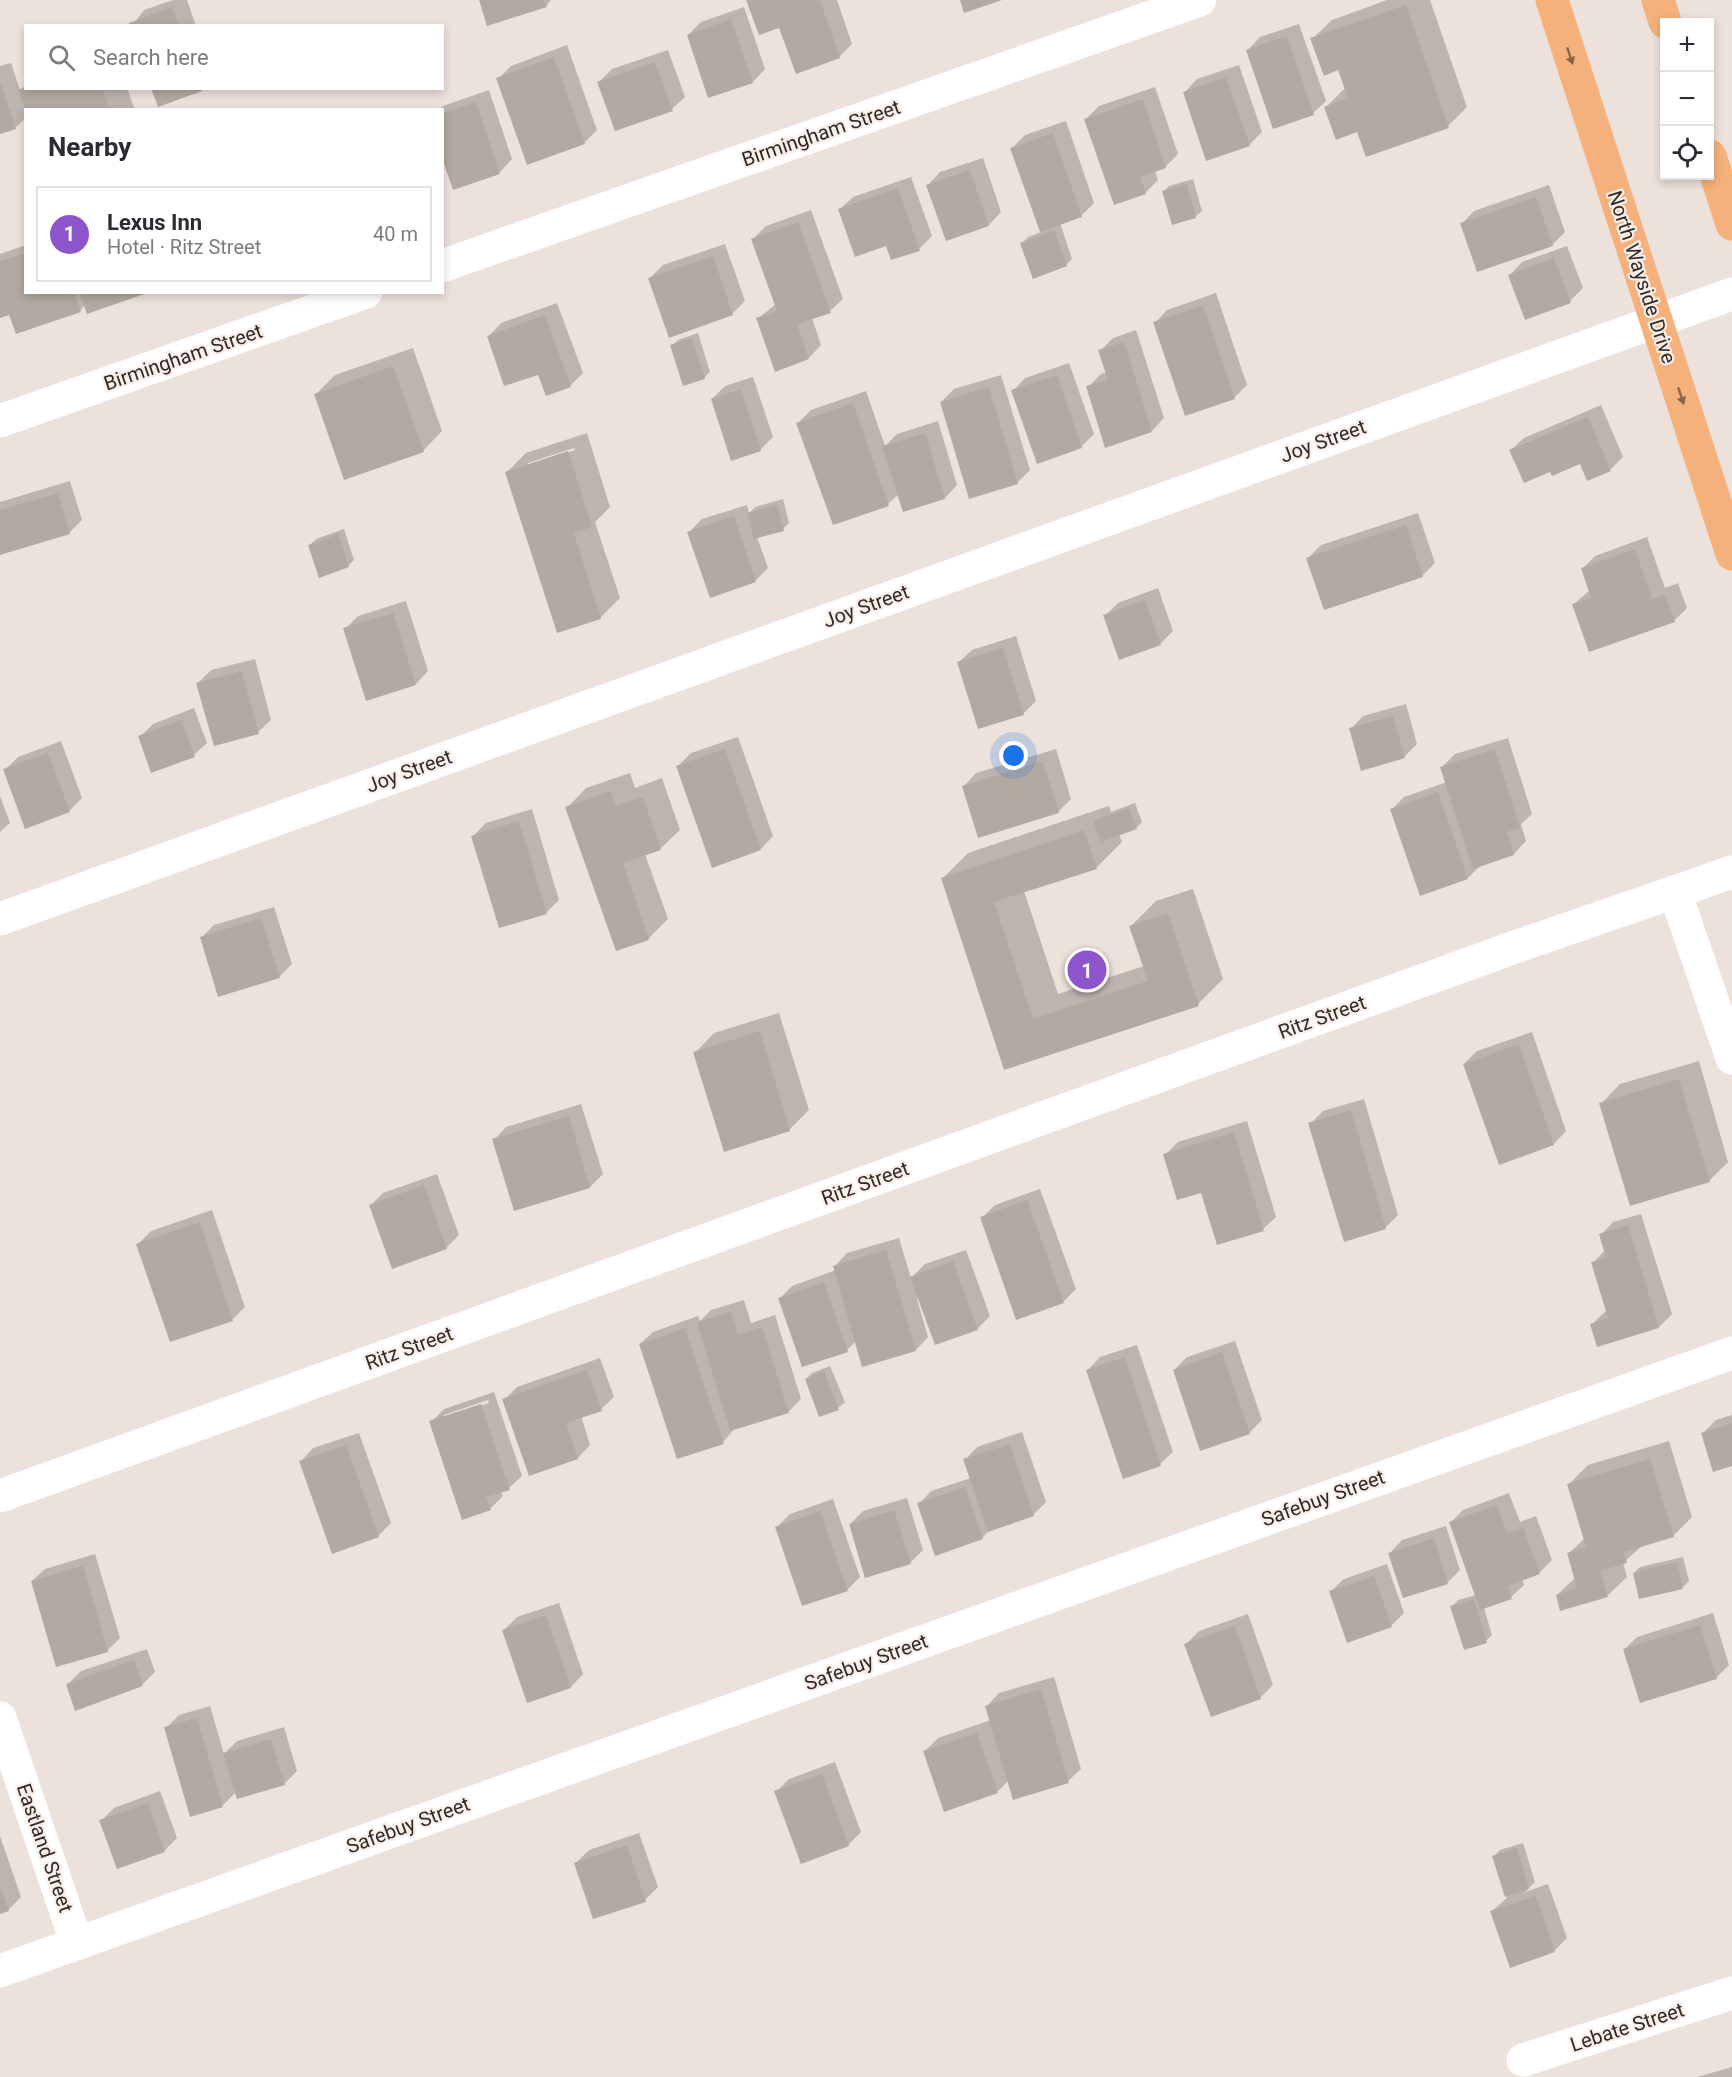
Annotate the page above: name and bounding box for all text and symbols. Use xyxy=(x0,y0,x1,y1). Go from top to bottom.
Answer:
map controls xyxy=(1660,18,1714,180)
button: + xyxy=(1660,18,1714,72)
search box xyxy=(24,24,444,90)
icon: search xyxy=(45,41,78,74)
text: Search here xyxy=(93,45,209,70)
one-way arrow xyxy=(1566,47,1575,65)
button: − xyxy=(1660,72,1714,126)
street label: Birmingham Street xyxy=(739,95,903,171)
button: locate xyxy=(1660,126,1714,180)
text: Nearby xyxy=(48,132,131,162)
street label: North Wayside Drive xyxy=(1603,188,1681,366)
text: Lexus Inn xyxy=(107,210,202,235)
text: 1 xyxy=(64,222,75,246)
text: 40 m xyxy=(373,222,418,246)
text: Hotel · Ritz Street xyxy=(107,235,261,259)
street label: Birmingham Street xyxy=(101,319,265,395)
one-way arrow xyxy=(1677,387,1686,405)
street label: Joy Street xyxy=(1277,414,1369,468)
street label: Joy Street xyxy=(820,579,912,633)
your location xyxy=(999,741,1028,770)
street label: Joy Street xyxy=(363,744,455,798)
pin: 1 xyxy=(1068,948,1106,992)
street label: Ritz Street xyxy=(1275,990,1369,1044)
street label: Ritz Street xyxy=(818,1156,912,1210)
street label: Ritz Street xyxy=(362,1321,456,1375)
street label: Safebuy Street xyxy=(1258,1465,1388,1531)
street label: Safebuy Street xyxy=(801,1629,931,1695)
street label: Eastland Street xyxy=(12,1780,78,1916)
street label: Safebuy Street xyxy=(343,1792,473,1858)
street label: Lebate Street xyxy=(1567,1997,1687,2057)

